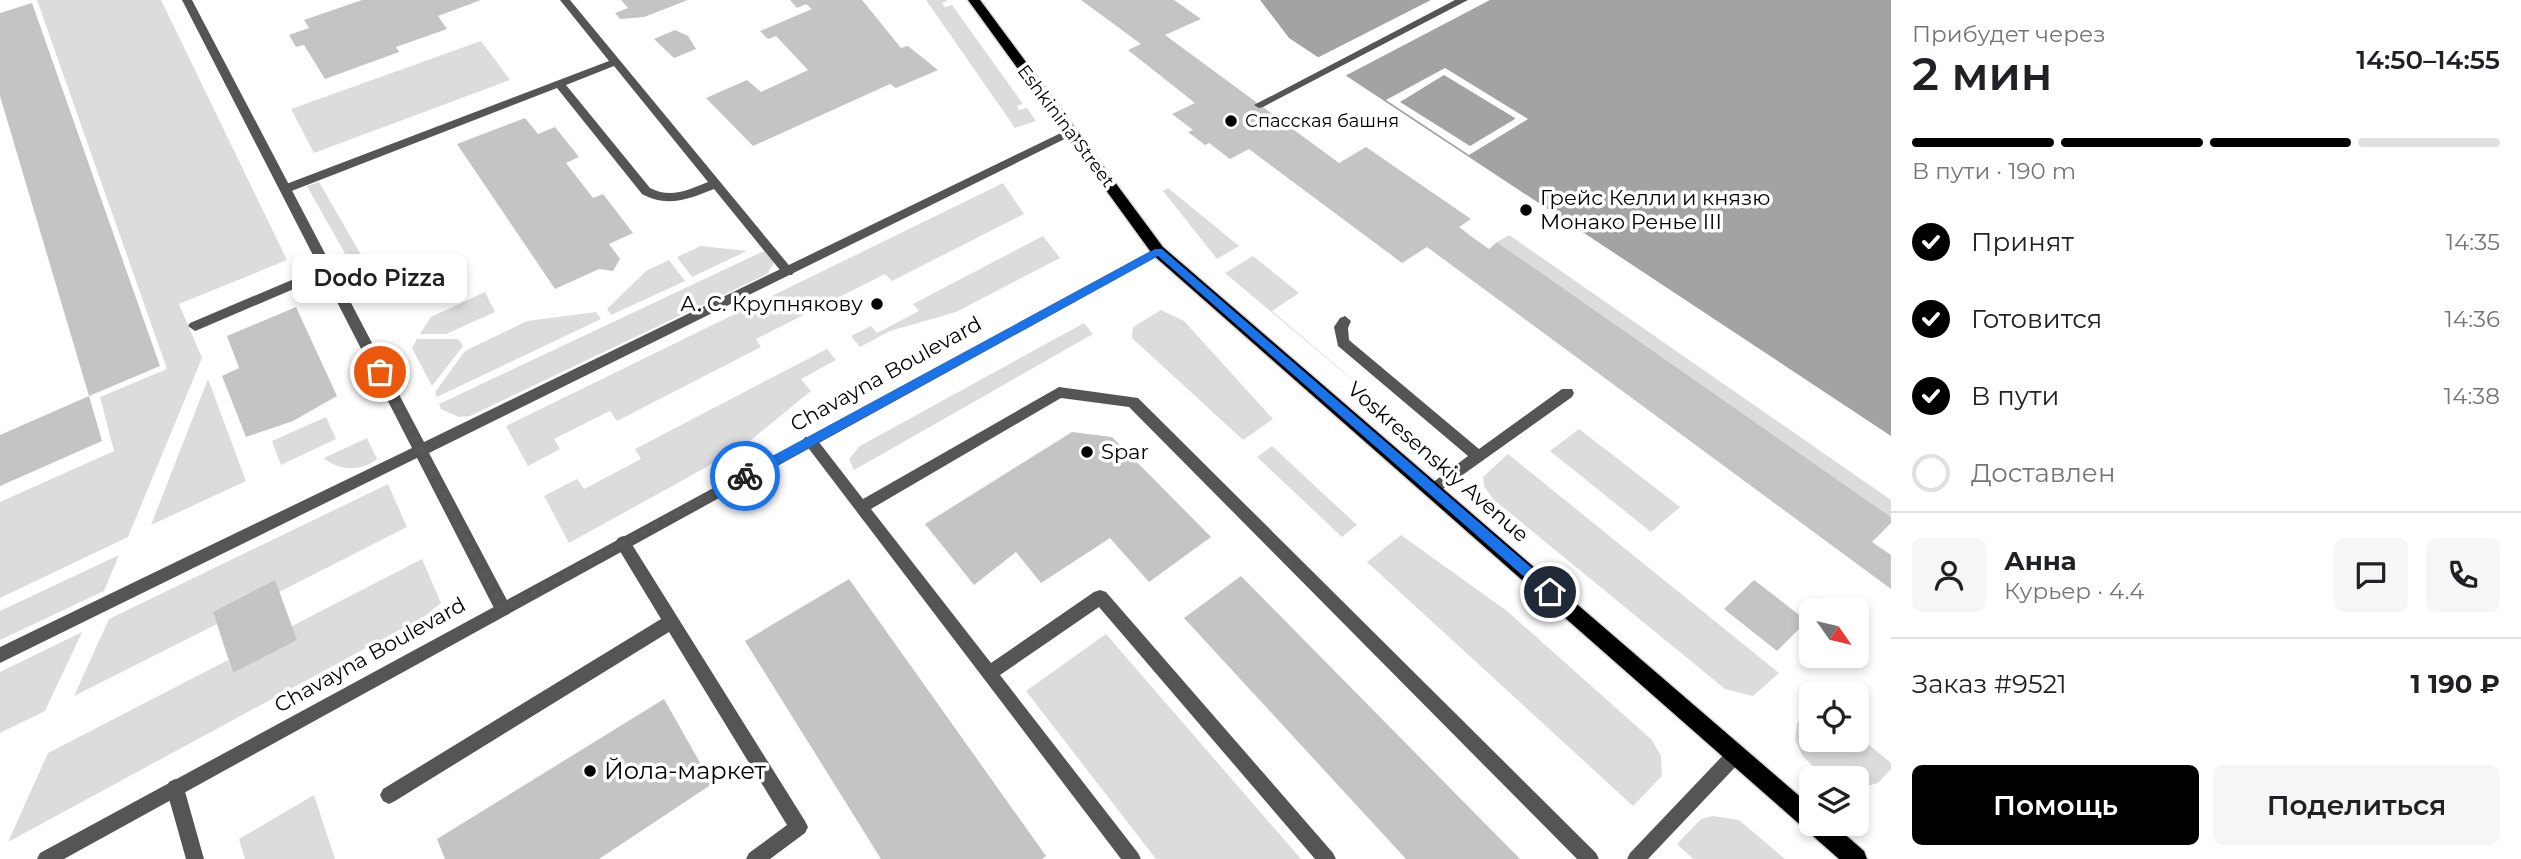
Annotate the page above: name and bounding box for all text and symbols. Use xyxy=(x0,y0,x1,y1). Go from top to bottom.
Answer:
text: Прибудет через xyxy=(1912,20,2106,48)
text: 14:50–14:55 xyxy=(2356,44,2500,76)
text: 2 мин xyxy=(1912,45,2052,102)
street label: Eshkinina Street xyxy=(1013,61,1119,191)
place label: Спасская башня xyxy=(1245,110,1399,132)
marker: Спасская башня xyxy=(1223,113,1239,129)
text: В пути · 190 m xyxy=(1912,157,2076,185)
place label: Грейс Келли и князю Монако Ренье III xyxy=(1540,185,1770,234)
marker: Грейс Келли и князю Монако Ренье III xyxy=(1518,202,1534,218)
icon: check xyxy=(1912,223,1950,261)
text: Принят xyxy=(1971,226,2074,258)
text: 14:35 xyxy=(2446,228,2500,256)
callout: Dodo Pizza xyxy=(292,253,467,302)
text: Dodo Pizza xyxy=(313,264,446,292)
place label: А. С. Крупнякову xyxy=(680,291,863,316)
marker: А. С. Крупнякову xyxy=(869,296,885,312)
icon: check xyxy=(1912,300,1950,338)
text: Готовится xyxy=(1971,303,2102,335)
text: 14:36 xyxy=(2444,305,2500,333)
street label: Chavayna Boulevard xyxy=(786,311,986,437)
pin xyxy=(350,342,410,402)
icon: bag xyxy=(361,353,399,391)
street label: Voskresenskiy Avenue xyxy=(1343,376,1534,547)
icon: check xyxy=(1912,377,1950,415)
text: В пути xyxy=(1971,380,2060,412)
text: 14:38 xyxy=(2444,382,2500,410)
place label: Spar xyxy=(1101,439,1149,464)
courier xyxy=(710,441,780,511)
marker: Spar xyxy=(1079,444,1095,460)
icon: bike xyxy=(726,457,764,495)
text: Доставлен xyxy=(1971,457,2116,489)
button: person xyxy=(1912,538,1986,612)
button: chat xyxy=(2334,538,2408,612)
button: phone xyxy=(2426,538,2500,612)
text: Анна xyxy=(2004,545,2077,577)
pin xyxy=(1520,562,1580,622)
icon: home xyxy=(1531,573,1569,611)
text: Курьер · 4.4 xyxy=(2004,577,2144,605)
street label: Chavayna Boulevard xyxy=(270,592,470,718)
north arrow xyxy=(1799,598,1869,668)
map controls xyxy=(1799,598,1869,836)
text: Заказ #9521 xyxy=(1912,668,2067,700)
text: 1 190 ₽ xyxy=(2411,668,2500,700)
button: locate xyxy=(1799,682,1869,752)
place label: Йола-маркет xyxy=(604,756,767,785)
marker: Йола-маркет xyxy=(582,763,598,779)
button: Помощь xyxy=(1912,765,2199,845)
button: Поделиться xyxy=(2213,765,2500,845)
button: layers xyxy=(1799,766,1869,836)

